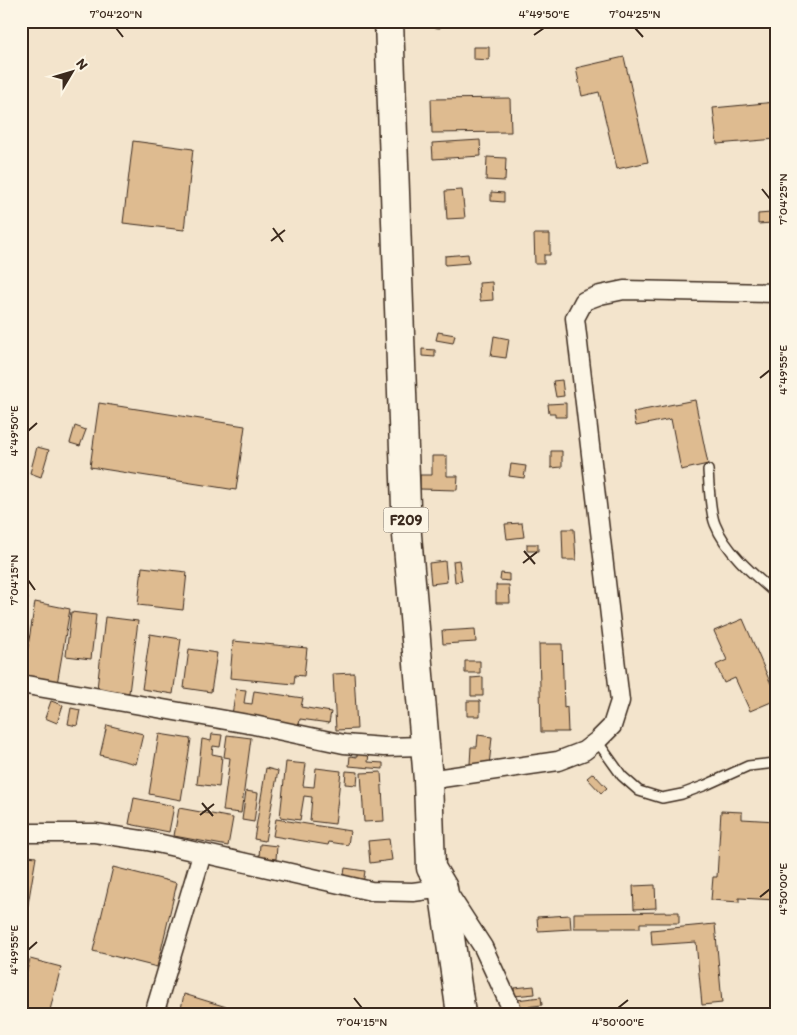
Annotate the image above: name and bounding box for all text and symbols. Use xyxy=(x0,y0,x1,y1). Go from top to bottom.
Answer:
text: 7°04'20"N xyxy=(90,7,142,21)
text: 4°49'50"E xyxy=(518,7,570,21)
text: 7°04'25"N xyxy=(609,7,661,21)
north arrow xyxy=(48,48,98,98)
text: N xyxy=(72,55,91,73)
text: 7°04'25"N xyxy=(776,173,790,225)
text: 4°49'55"E xyxy=(776,345,790,395)
text: 4°49'50"E xyxy=(7,405,21,457)
road number: F209 xyxy=(384,508,428,532)
text: 7°04'15"N xyxy=(7,555,21,605)
text: 4°50'00"E xyxy=(776,862,790,915)
text: 4°49'55"E xyxy=(7,925,21,975)
text: 7°04'15"N xyxy=(337,1015,387,1029)
text: 4°50'00"E xyxy=(592,1015,645,1029)

